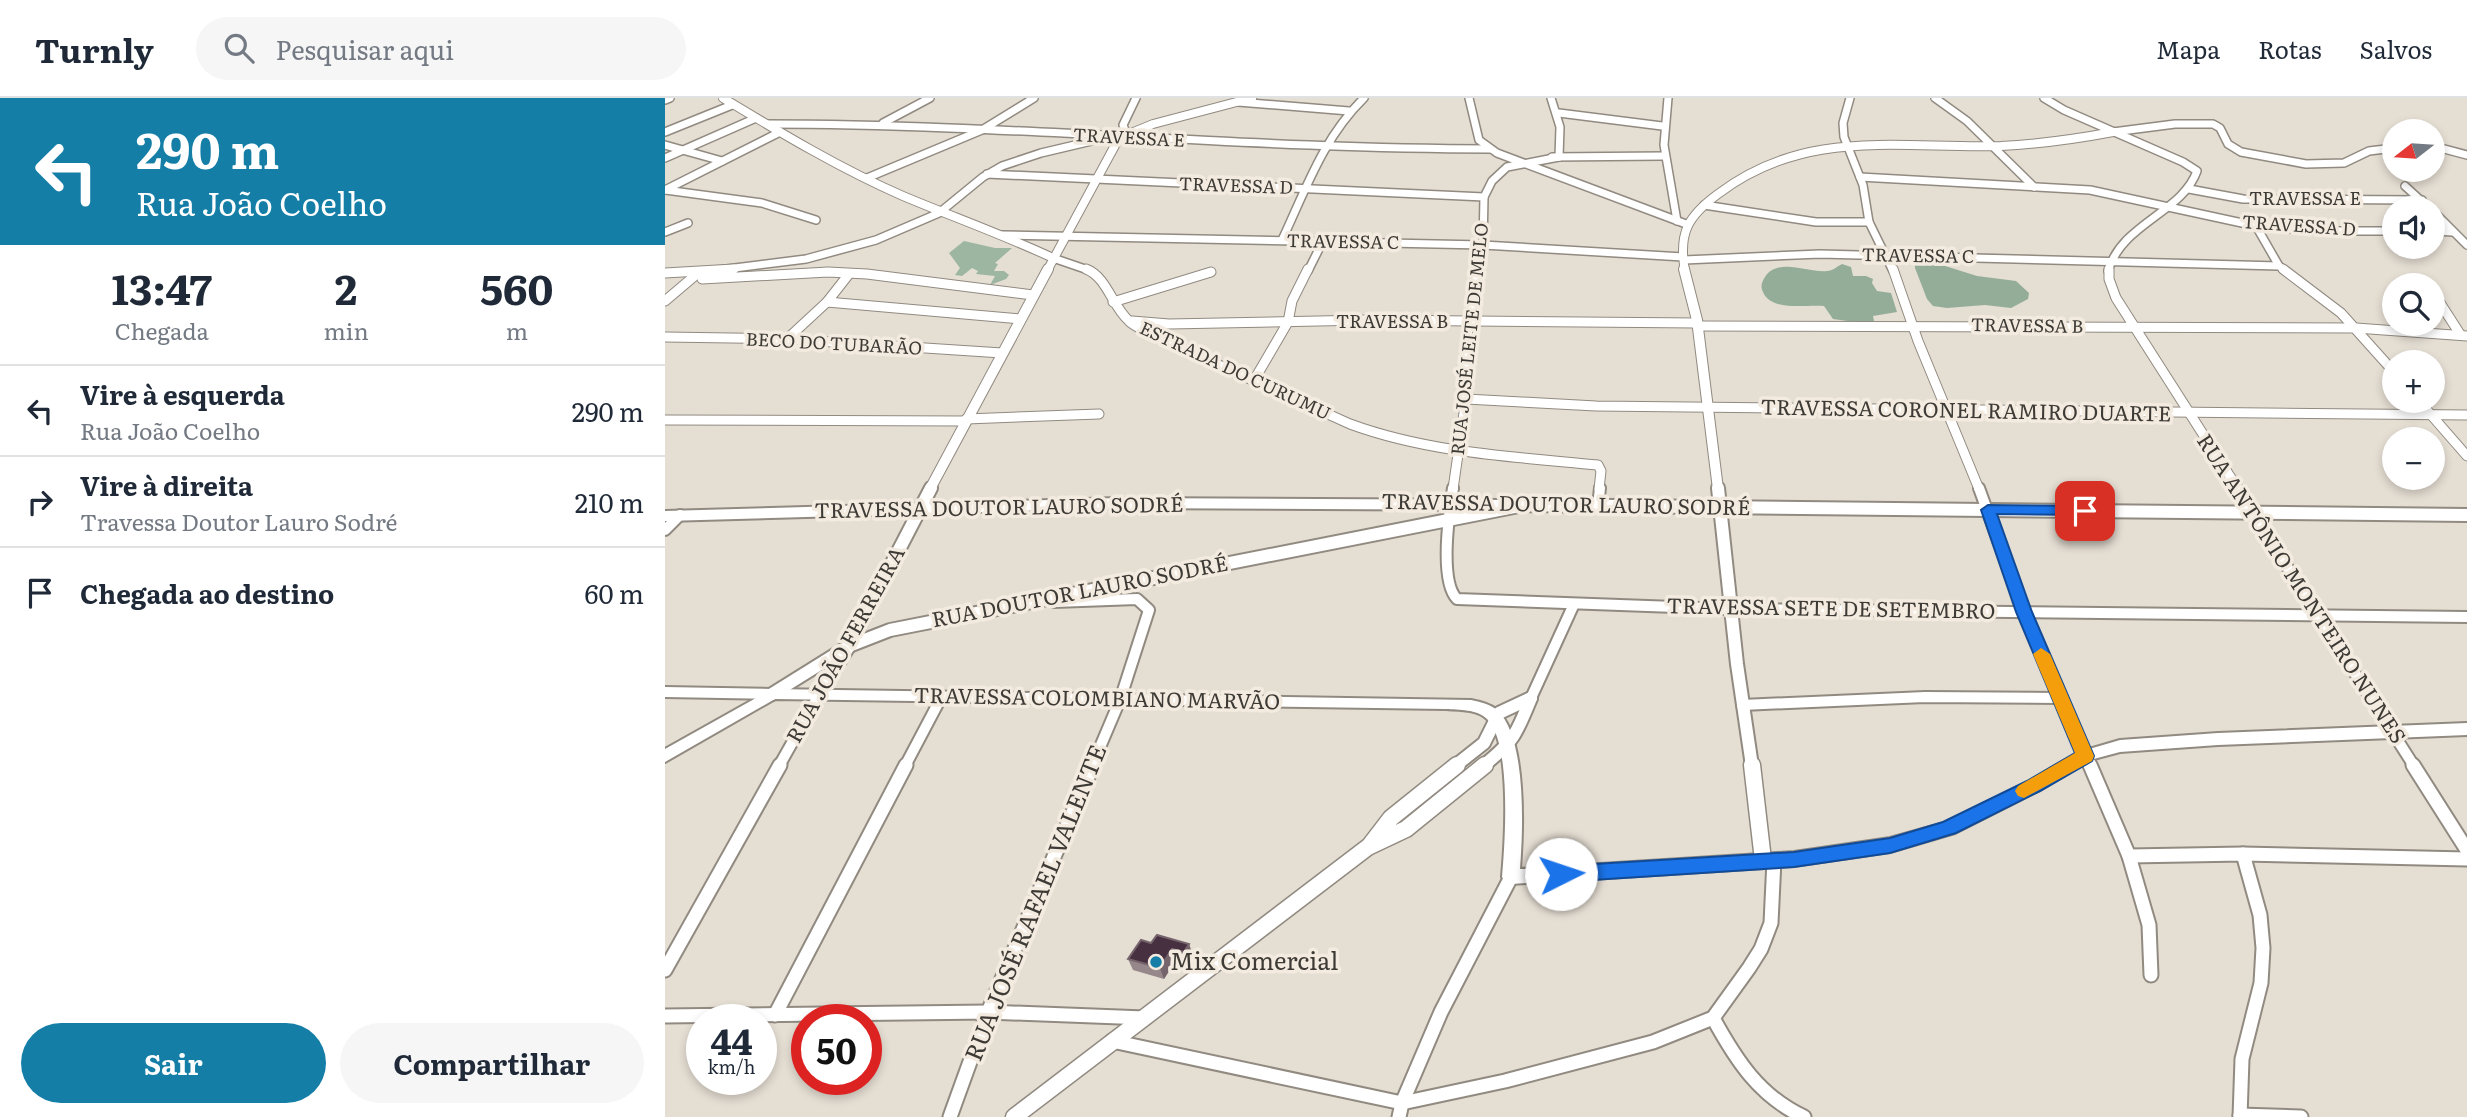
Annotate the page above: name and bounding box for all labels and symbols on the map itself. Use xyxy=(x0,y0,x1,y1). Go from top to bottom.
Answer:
north arrow xyxy=(2382,119,2445,182)
street label: TRAVESSA E xyxy=(1073,120,1186,153)
street label: TRAVESSA D xyxy=(1179,169,1294,200)
street label: TRAVESSA E xyxy=(2249,184,2361,211)
street label: TRAVESSA D xyxy=(2241,207,2357,242)
street label: RUA JOSÉ LEITE DE MELO xyxy=(1443,221,1494,456)
street label: TRAVESSA C xyxy=(1286,226,1400,255)
street label: TRAVESSA C xyxy=(1861,240,1975,269)
street label: TRAVESSA B xyxy=(1336,307,1448,334)
street label: TRAVESSA B xyxy=(1971,310,2083,339)
street label: ESTRADA DO CURUMU xyxy=(1136,313,1336,426)
street label: BECO DO TUBARÃO xyxy=(745,324,923,361)
street label: TRAVESSA CORONEL RAMIRO DUARTE xyxy=(1760,389,2172,428)
street label: RUA ANTÔNIO MONTEIRO NUNES xyxy=(2191,427,2415,749)
pin xyxy=(2055,481,2115,541)
street label: TRAVESSA DOUTOR LAURO SODRÉ xyxy=(1381,484,1751,521)
street label: TRAVESSA DOUTOR LAURO SODRÉ xyxy=(814,487,1184,524)
street label: RUA JOÃO FERREIRA xyxy=(777,539,911,748)
street label: RUA DOUTOR LAURO SODRÉ xyxy=(929,546,1230,633)
street label: TRAVESSA SETE DE SETEMBRO xyxy=(1666,588,1996,625)
street label: TRAVESSA COLOMBIANO MARVÃO xyxy=(914,678,1280,715)
street label: RUA JOSÉ RAFAEL VALENTE xyxy=(954,738,1113,1066)
position arrow xyxy=(1524,837,1598,911)
place label: Mix Comercial xyxy=(1170,942,1338,977)
marker: Mix Comercial xyxy=(1148,954,1164,970)
speed limit sign: 50 xyxy=(791,1004,882,1095)

